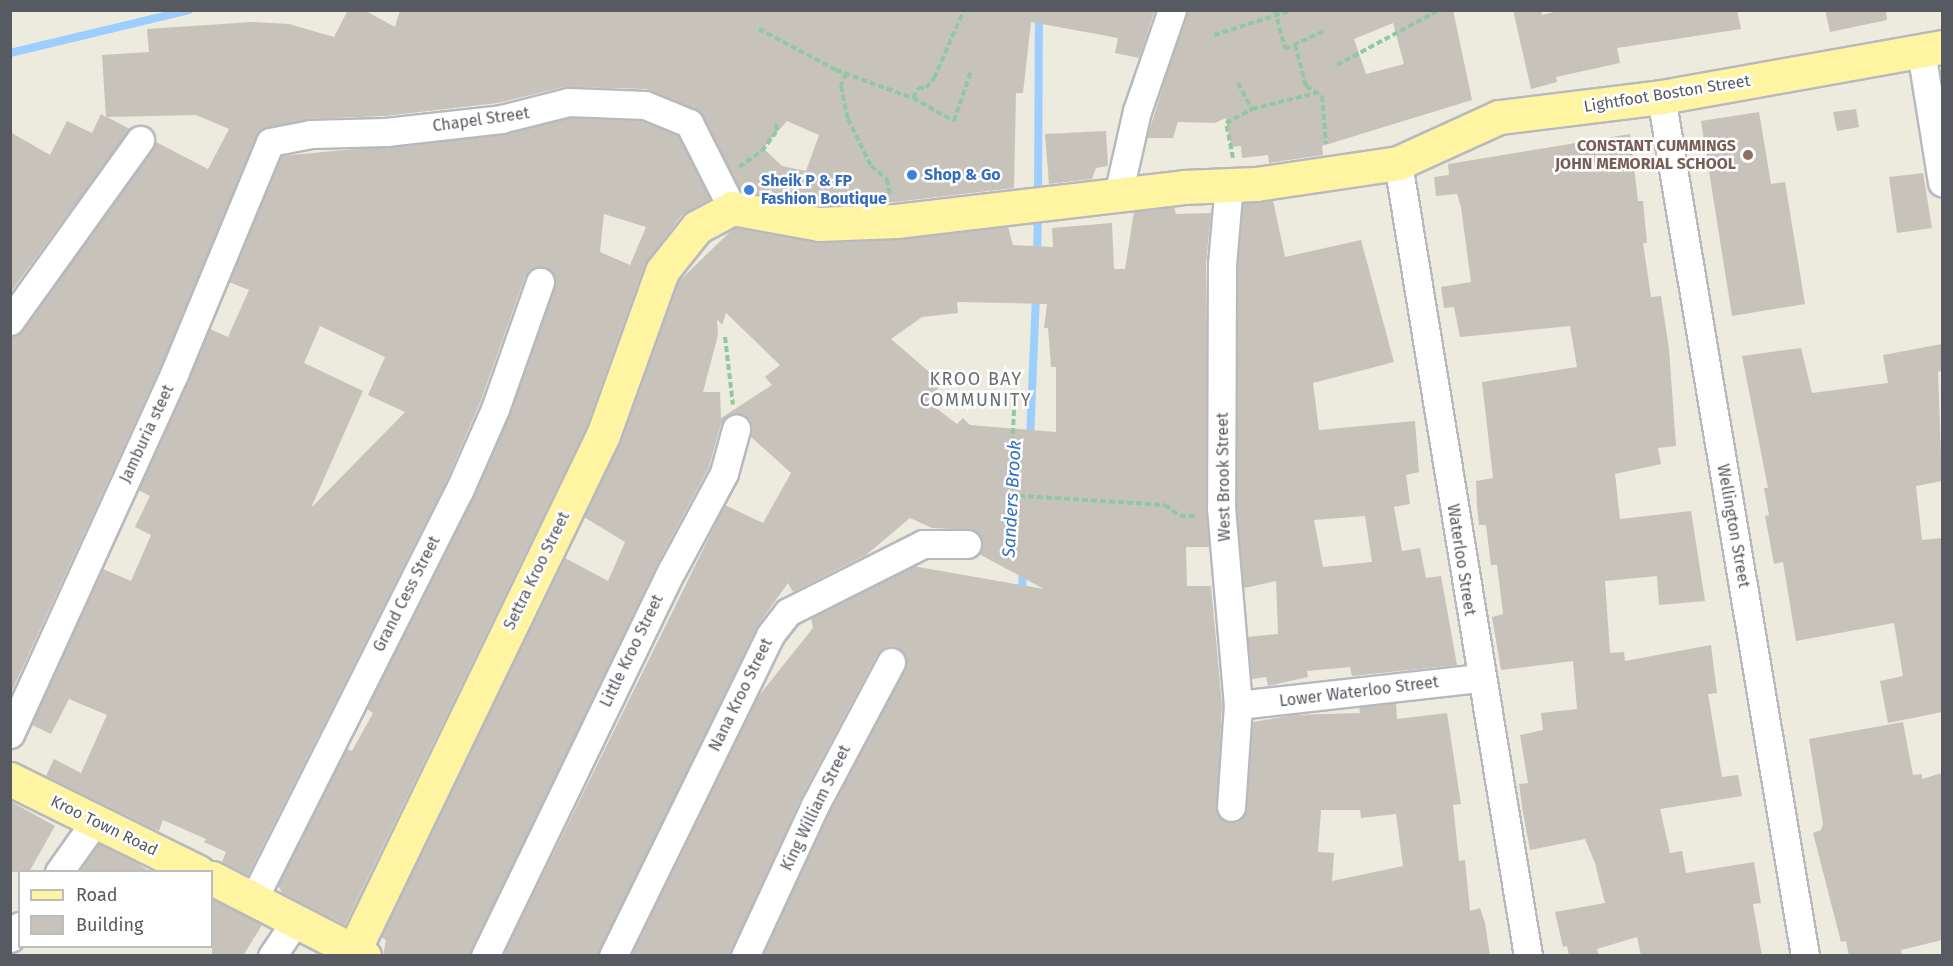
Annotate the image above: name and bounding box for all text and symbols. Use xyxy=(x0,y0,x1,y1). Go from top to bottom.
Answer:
street label: Lightfoot Boston Street xyxy=(1582,71,1752,117)
street label: Chapel Street xyxy=(431,104,531,136)
place label: CONSTANT CUMMINGS JOHN MEMORIAL SCHOOL xyxy=(1555,136,1736,174)
marker: CONSTANT CUMMINGS JOHN MEMORIAL SCHOOL xyxy=(1741,148,1755,162)
place label: Shop & Go xyxy=(924,165,1001,185)
marker: Shop & Go xyxy=(905,168,919,182)
place label: Sheik P & FP Fashion Boutique xyxy=(761,171,887,209)
marker: Sheik P & FP Fashion Boutique xyxy=(742,183,756,197)
district label: KROO BAY COMMUNITY xyxy=(920,369,1032,412)
street label: Jamburia steet xyxy=(116,382,178,486)
street label: West Brook Street xyxy=(1213,412,1235,542)
water label: Sanders Brook xyxy=(998,440,1026,558)
street label: Wellington Street xyxy=(1713,463,1753,589)
street label: Waterloo Street xyxy=(1443,503,1479,617)
street label: Settra Kroo Street xyxy=(500,509,574,633)
street label: Grand Cess Street xyxy=(370,533,444,655)
street label: Little Kroo Street xyxy=(596,592,668,710)
street label: Nana Kroo Street xyxy=(705,635,777,755)
street label: Lower Waterloo Street xyxy=(1278,673,1440,711)
street label: King William Street xyxy=(777,742,855,874)
street label: Kroo Town Road xyxy=(47,792,161,860)
legend xyxy=(18,870,213,948)
text: Road xyxy=(76,884,118,906)
text: Building xyxy=(76,914,143,936)

